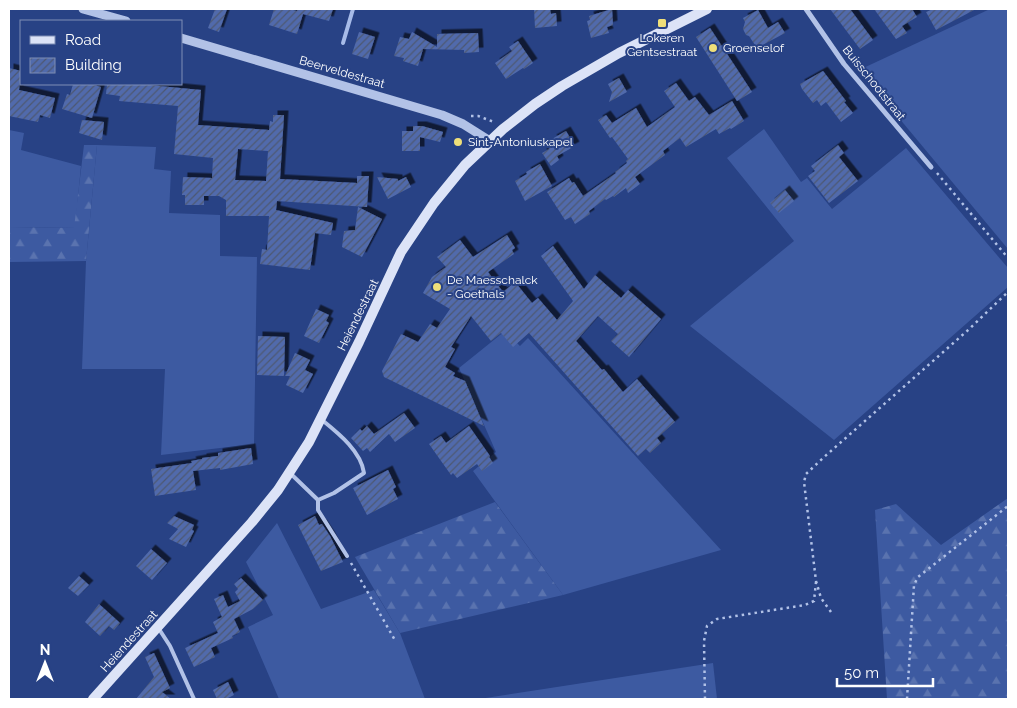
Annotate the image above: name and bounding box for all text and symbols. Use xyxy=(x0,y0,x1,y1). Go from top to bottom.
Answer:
marker: Lokeren Gentsestraat xyxy=(656,17,668,29)
legend xyxy=(20,20,182,85)
text: Road xyxy=(65,31,101,49)
place label: Lokeren Gentsestraat xyxy=(627,31,697,59)
place label: Groenselof xyxy=(723,41,785,55)
marker: Groenselof xyxy=(707,42,719,54)
street label: Buisschootstraat xyxy=(840,43,908,123)
street label: Beerveldestraat xyxy=(298,53,386,91)
text: Building xyxy=(65,56,122,74)
place label: Sint-Antoniuskapel xyxy=(468,135,574,149)
marker: Sint-Antoniuskapel xyxy=(452,136,464,148)
place label: De Maesschalck - Goethals xyxy=(447,273,538,301)
street label: Heiendestraat xyxy=(335,277,381,353)
marker: De Maesschalck - Goethals xyxy=(431,281,443,293)
street label: Heiendestraat xyxy=(98,607,160,675)
north arrow xyxy=(20,638,70,688)
text: N xyxy=(40,642,50,658)
scale bar xyxy=(837,656,933,688)
text: 50 m xyxy=(844,664,879,682)

